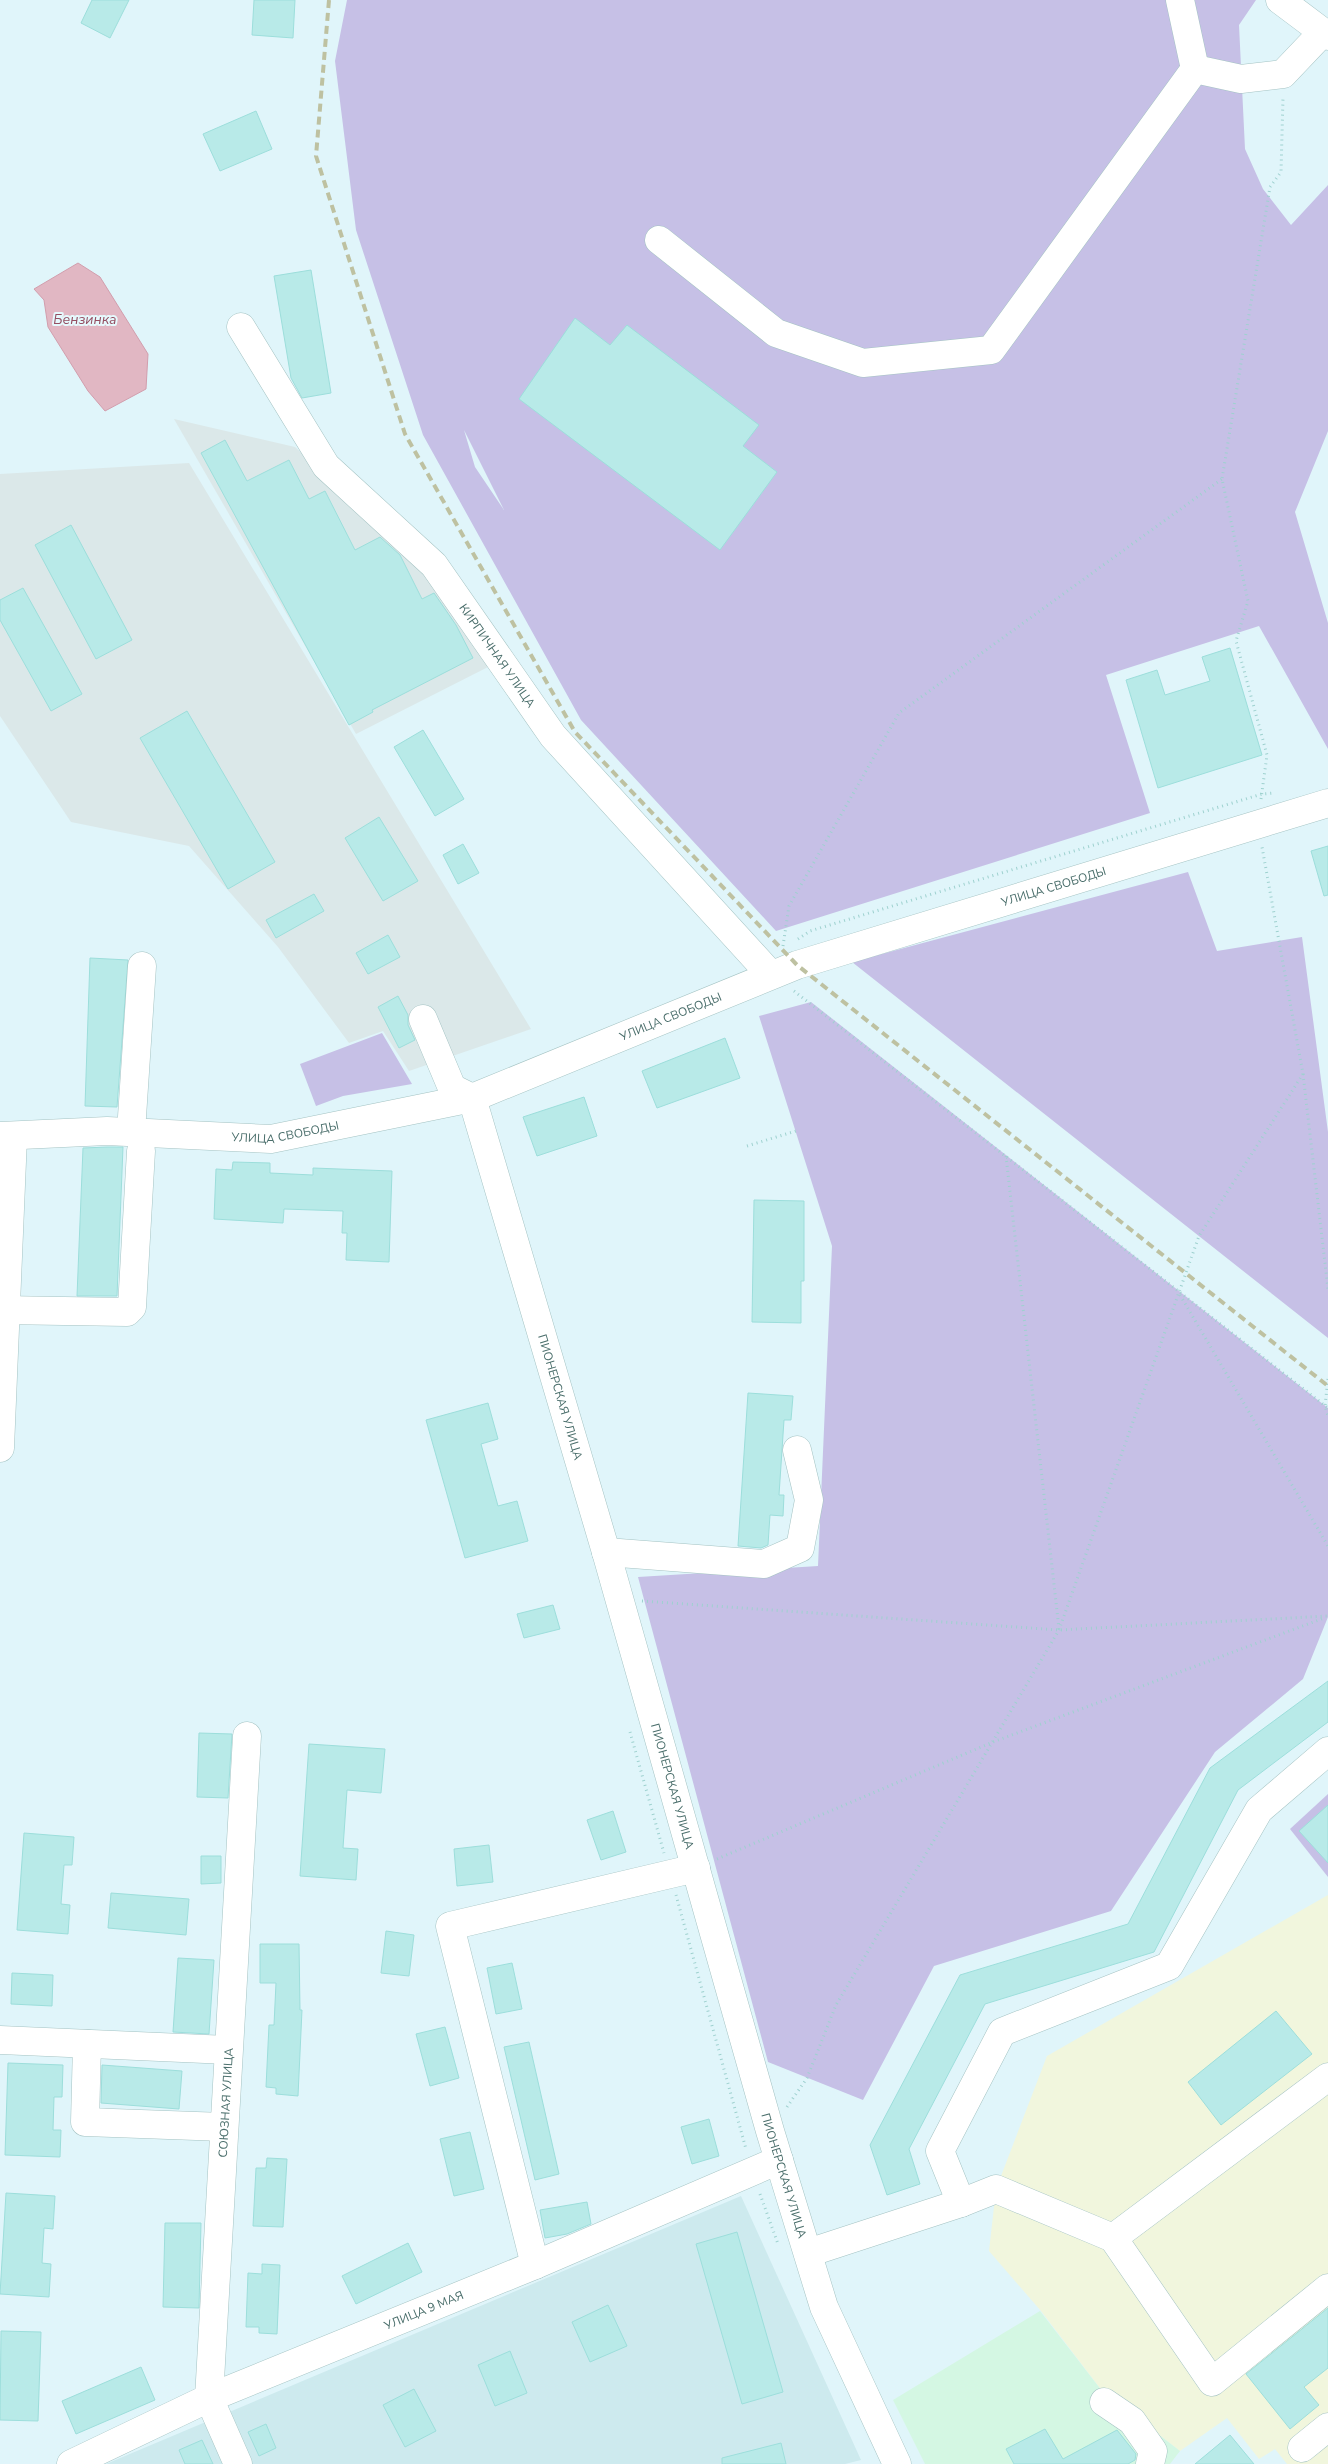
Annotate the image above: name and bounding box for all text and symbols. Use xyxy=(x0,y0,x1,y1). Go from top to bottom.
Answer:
water label: Бензинка xyxy=(53,310,117,329)
street label: КИРПИЧНАЯ УЛИЦА xyxy=(455,601,539,711)
street label: УЛИЦА СВОБОДЫ xyxy=(998,863,1108,910)
street label: УЛИЦА СВОБОДЫ xyxy=(616,989,724,1045)
street label: УЛИЦА СВОБОДЫ xyxy=(230,1117,340,1147)
street label: ПИОНЕРСКАЯ УЛИЦА xyxy=(534,1332,586,1462)
street label: ПИОНЕРСКАЯ УЛИЦА xyxy=(647,1721,698,1851)
street label: СОЮЗНАЯ УЛИЦА xyxy=(215,2047,237,2158)
street label: ПИОНЕРСКАЯ УЛИЦА xyxy=(757,2111,810,2240)
street label: УЛИЦА 9 МАЯ xyxy=(381,2287,466,2334)

